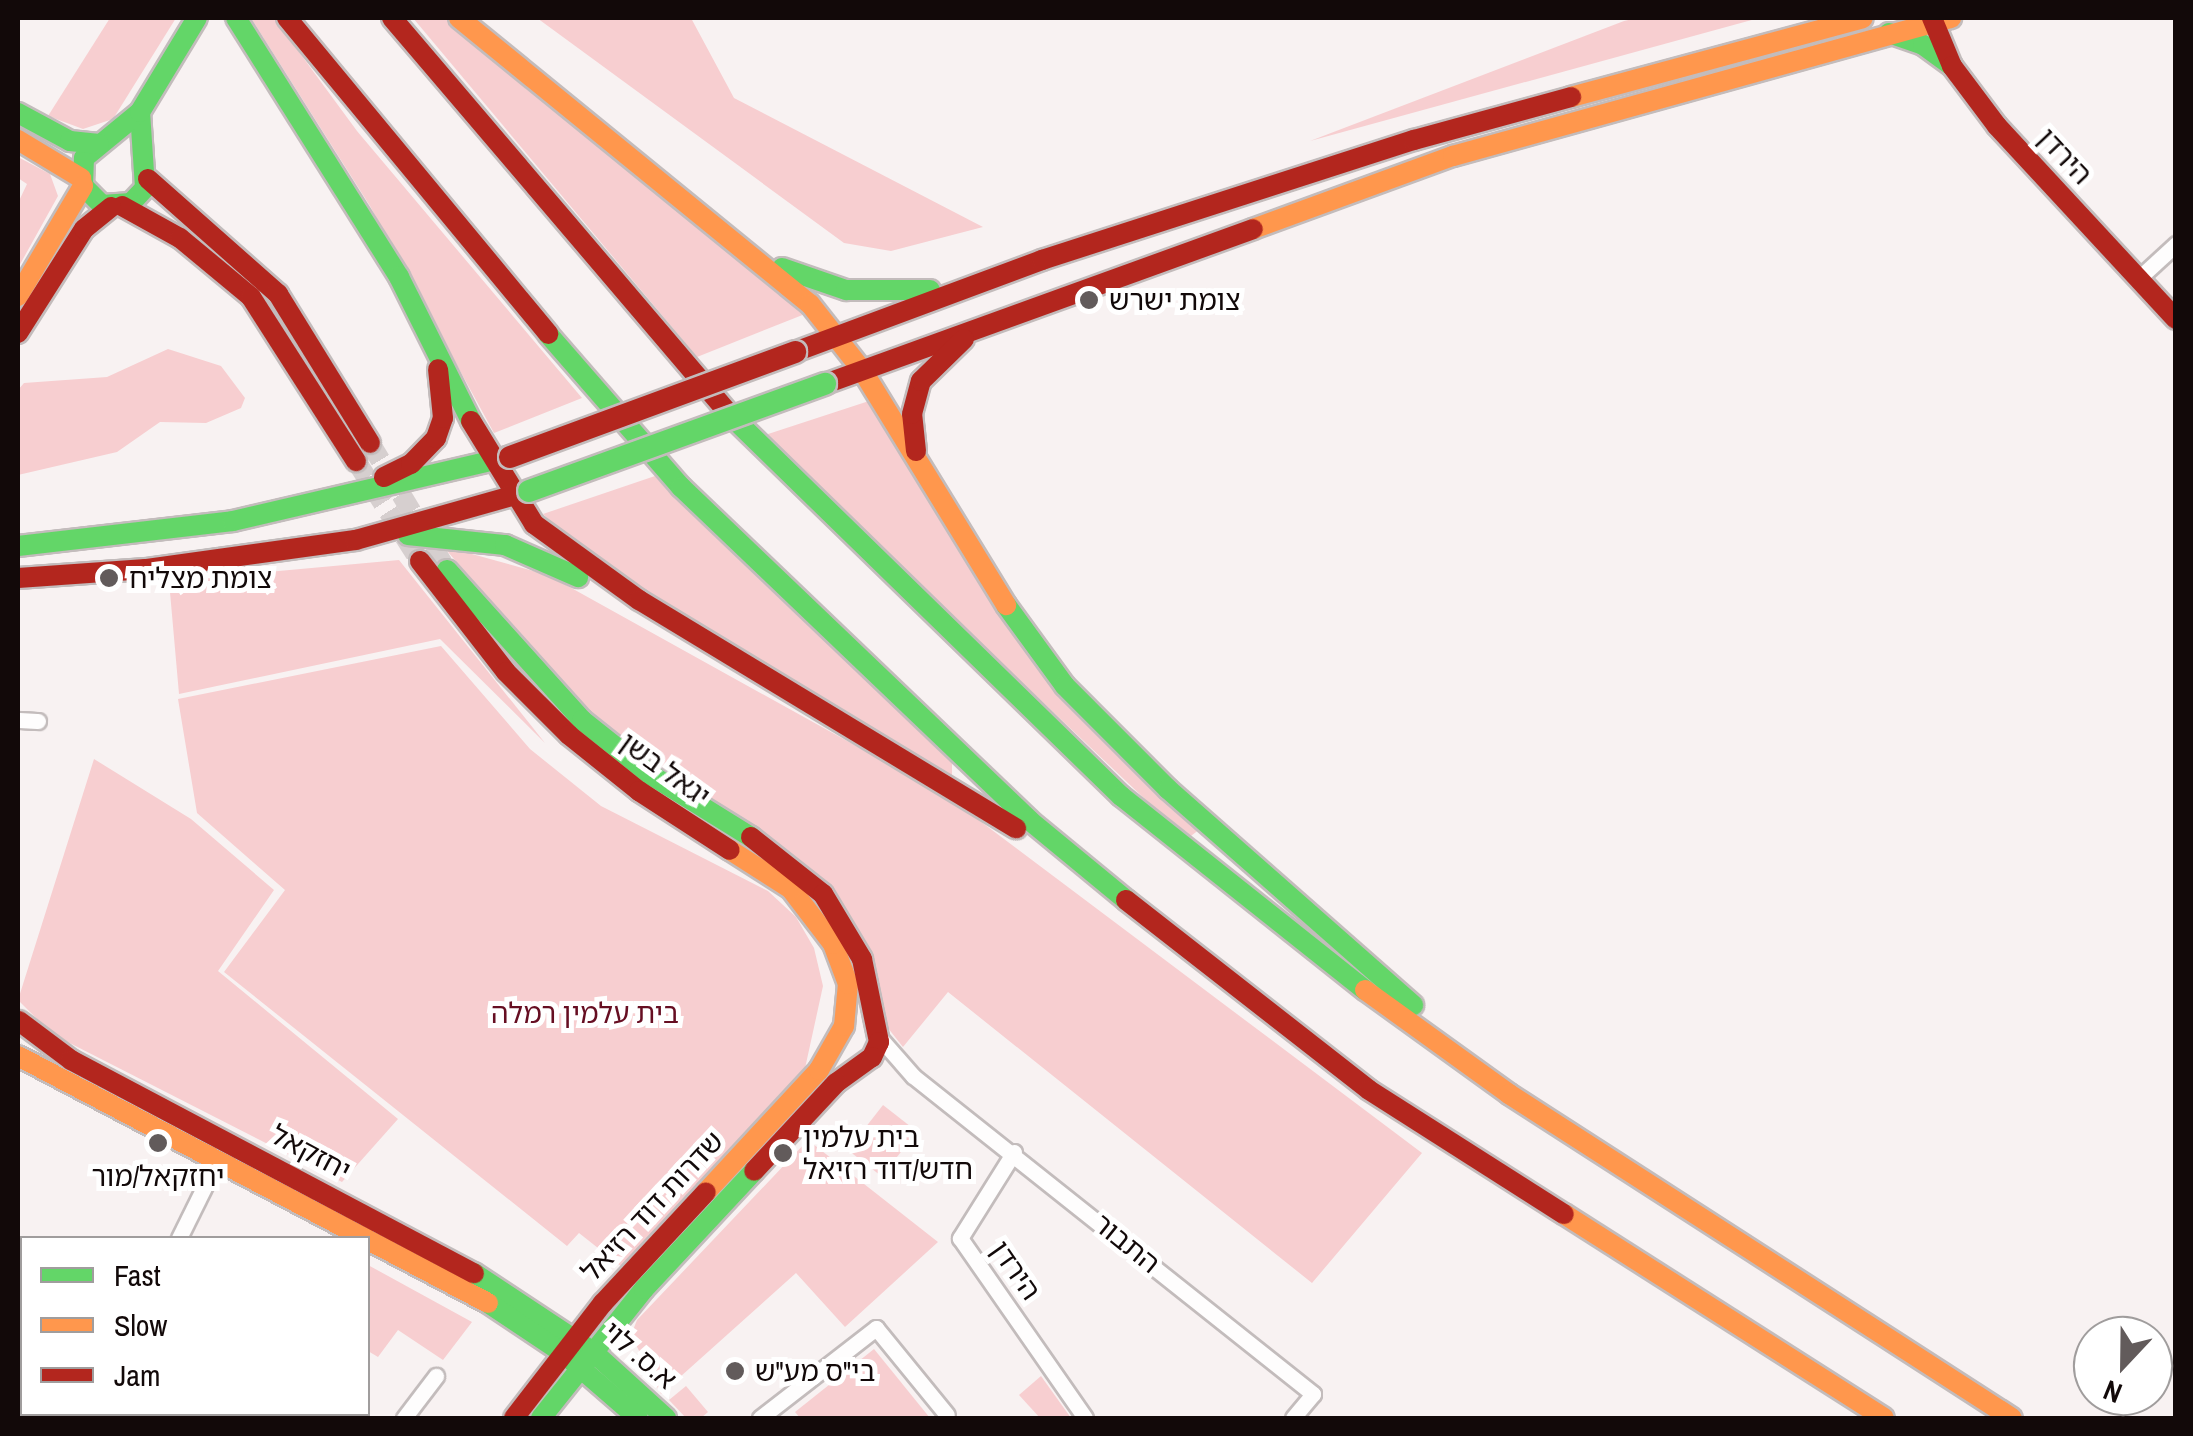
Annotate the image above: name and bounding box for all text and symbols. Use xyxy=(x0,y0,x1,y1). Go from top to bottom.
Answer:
street label: הירדן xyxy=(2031,121,2099,191)
place label: צומת ישרש xyxy=(1109,283,1241,317)
marker: צומת ישרש xyxy=(1078,289,1100,311)
place label: צומת מצליח xyxy=(129,561,272,595)
marker: צומת מצליח xyxy=(98,567,120,589)
street label: יגאל בשן xyxy=(613,725,717,813)
park label: בית עלמין רמלה xyxy=(491,996,679,1030)
street label: יחזקאל xyxy=(265,1117,357,1187)
place label: בית עלמין חדש/דוד רזיאל xyxy=(803,1120,973,1186)
street label: שדרות דוד רזיאל xyxy=(574,1124,730,1288)
marker: יחזקאל/מור xyxy=(147,1132,169,1154)
marker: בית עלמין חדש/דוד רזיאל xyxy=(772,1142,794,1164)
place label: יחזקאל/מור xyxy=(91,1159,225,1193)
street label: התבור xyxy=(1087,1206,1167,1280)
street label: הירדן xyxy=(984,1234,1048,1306)
legend xyxy=(20,1236,370,1416)
text: Fast xyxy=(114,1255,161,1295)
text: Slow xyxy=(114,1305,167,1345)
street label: א.ס. לוי xyxy=(596,1314,684,1396)
north arrow xyxy=(2073,1316,2173,1416)
place label: בי"ס מע"ש xyxy=(755,1354,875,1388)
text: Jam xyxy=(114,1355,160,1395)
marker: בי"ס מע"ש xyxy=(724,1360,746,1382)
text: N xyxy=(2098,1371,2127,1413)

